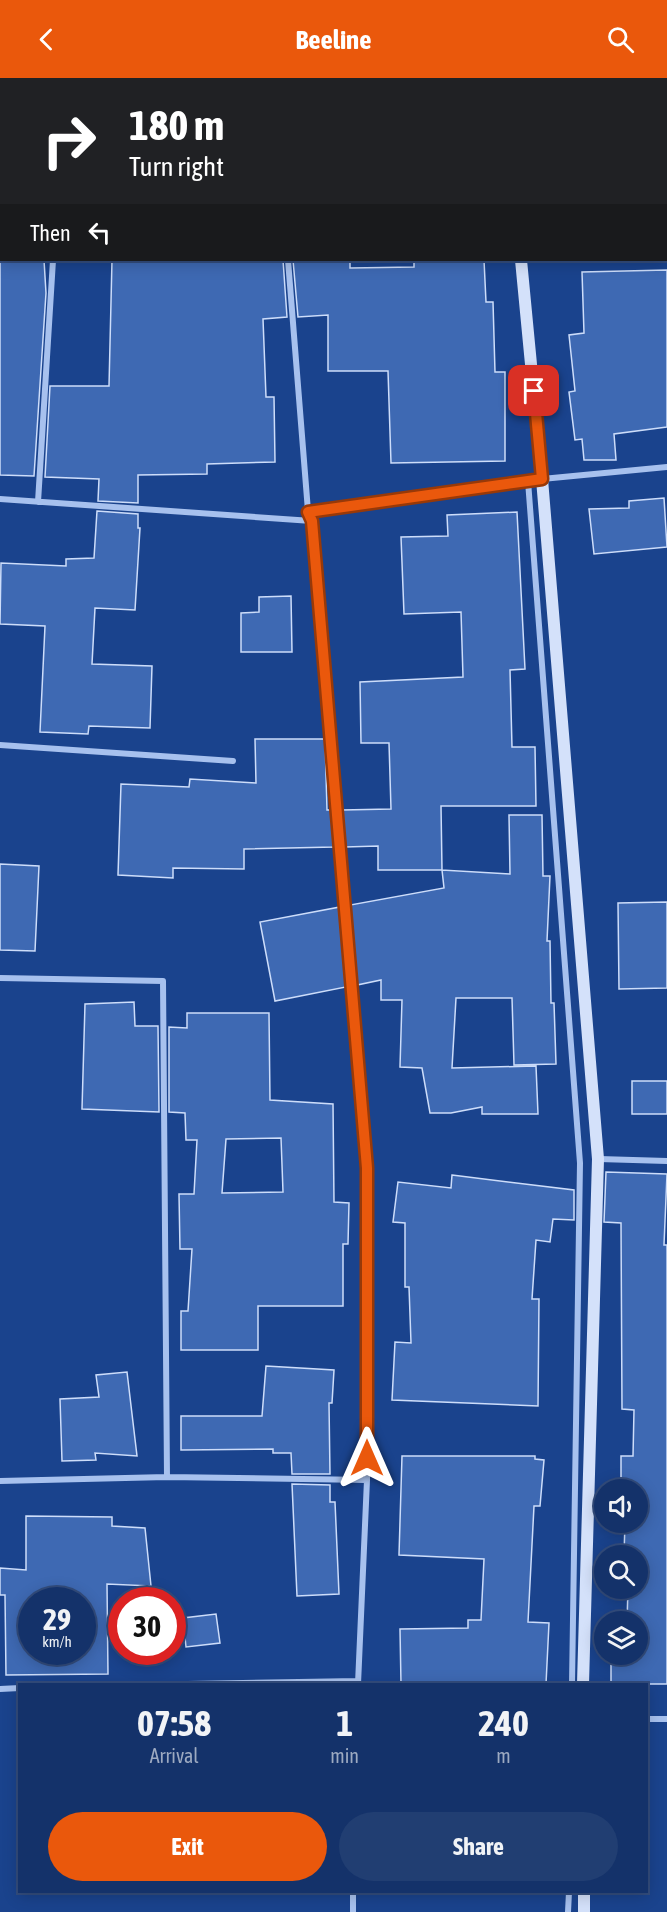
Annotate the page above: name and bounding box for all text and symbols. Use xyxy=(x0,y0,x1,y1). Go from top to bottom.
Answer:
icon: back xyxy=(30,23,63,56)
icon: search xyxy=(604,23,637,56)
text: Beeline xyxy=(296,24,371,55)
text: 180 m xyxy=(129,101,224,149)
icon: right xyxy=(30,102,108,180)
text: Turn right xyxy=(129,151,224,182)
icon: left xyxy=(83,216,116,249)
text: Then xyxy=(30,220,71,246)
pin xyxy=(508,365,559,416)
icon: arrive xyxy=(517,374,550,407)
position arrow xyxy=(335,1426,399,1490)
map controls xyxy=(594,1479,648,1665)
button: sound xyxy=(594,1479,648,1533)
button: search xyxy=(594,1545,648,1599)
speed limit sign: 30 xyxy=(108,1587,186,1665)
text: 29 xyxy=(43,1602,71,1636)
button: layers xyxy=(594,1611,648,1665)
text: km/h xyxy=(42,1633,72,1650)
text: 07:58 xyxy=(137,1702,211,1744)
text: 1 xyxy=(336,1702,353,1744)
text: 240 xyxy=(478,1702,529,1744)
text: Arrival xyxy=(150,1744,199,1767)
text: min xyxy=(330,1744,359,1767)
text: m xyxy=(496,1744,511,1767)
button: Exit xyxy=(48,1812,327,1881)
button: Share xyxy=(339,1812,618,1881)

